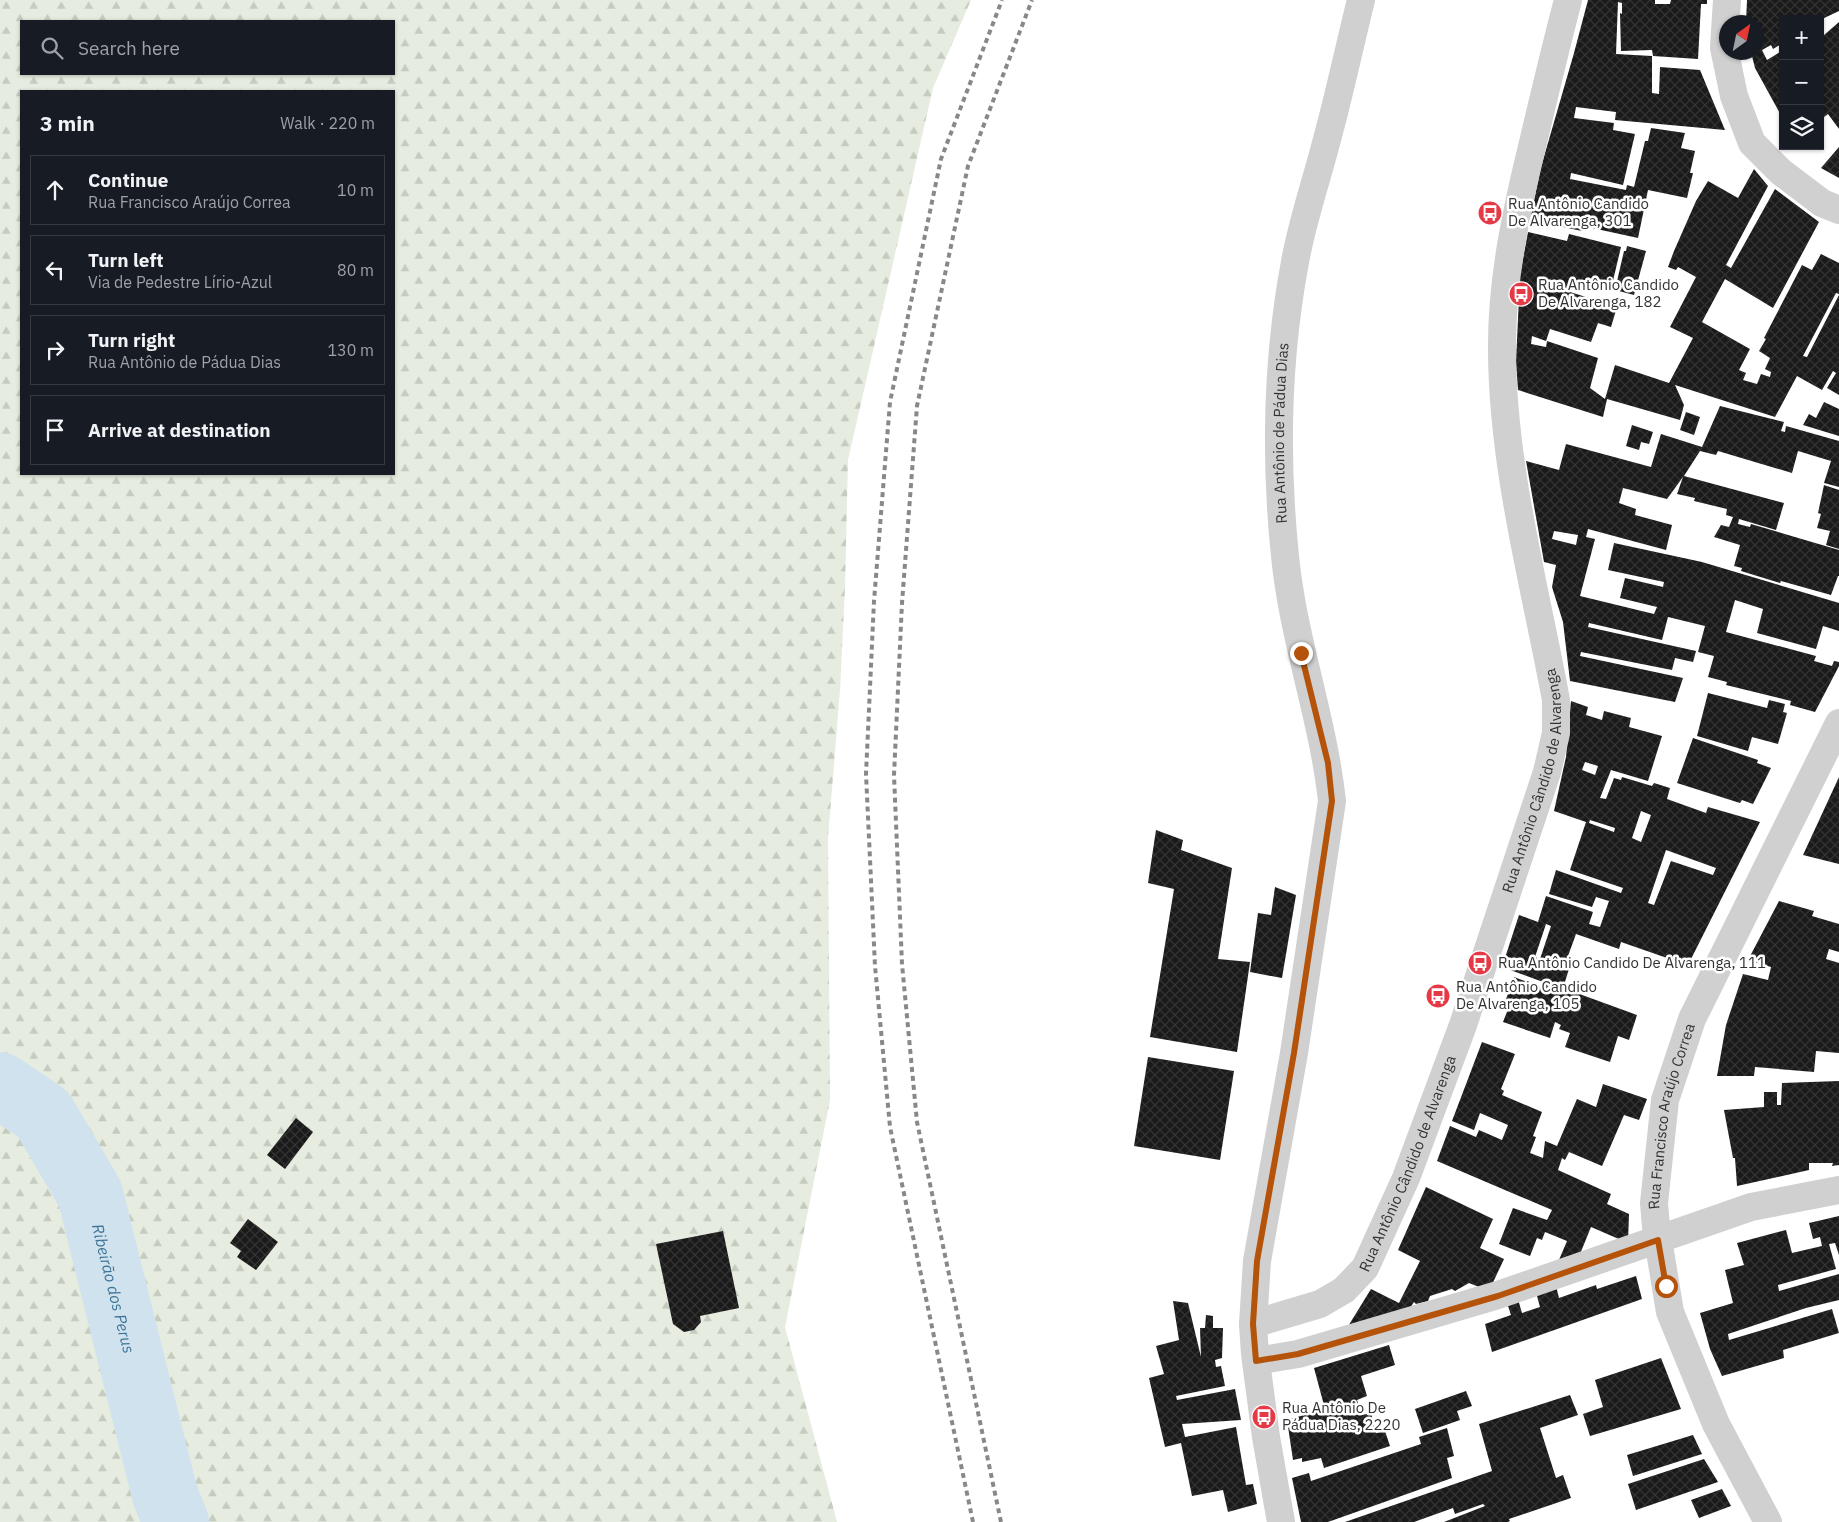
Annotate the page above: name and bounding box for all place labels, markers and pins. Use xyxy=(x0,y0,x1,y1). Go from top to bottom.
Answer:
place label: Rua Antônio Candido De Alvarenga, 301 xyxy=(1508,194,1649,230)
bus stop icon: Rua Antônio Candido De Alvarenga, 301 xyxy=(1477,200,1503,226)
place label: Rua Antônio Candido De Alvarenga, 182 xyxy=(1538,275,1679,311)
bus stop icon: Rua Antônio Candido De Alvarenga, 182 xyxy=(1508,281,1534,307)
bus stop icon: Rua Antônio Candido De Alvarenga, 111 xyxy=(1467,950,1493,976)
place label: Rua Antônio Candido De Alvarenga, 111 xyxy=(1498,953,1766,972)
place label: Rua Antônio Candido De Alvarenga, 105 xyxy=(1456,977,1597,1013)
bus stop icon: Rua Antônio Candido De Alvarenga, 105 xyxy=(1425,983,1451,1009)
place label: Rua Antônio De Pádua Dias, 2220 xyxy=(1282,1398,1400,1434)
bus stop icon: Rua Antônio De Pádua Dias, 2220 xyxy=(1251,1404,1277,1430)

